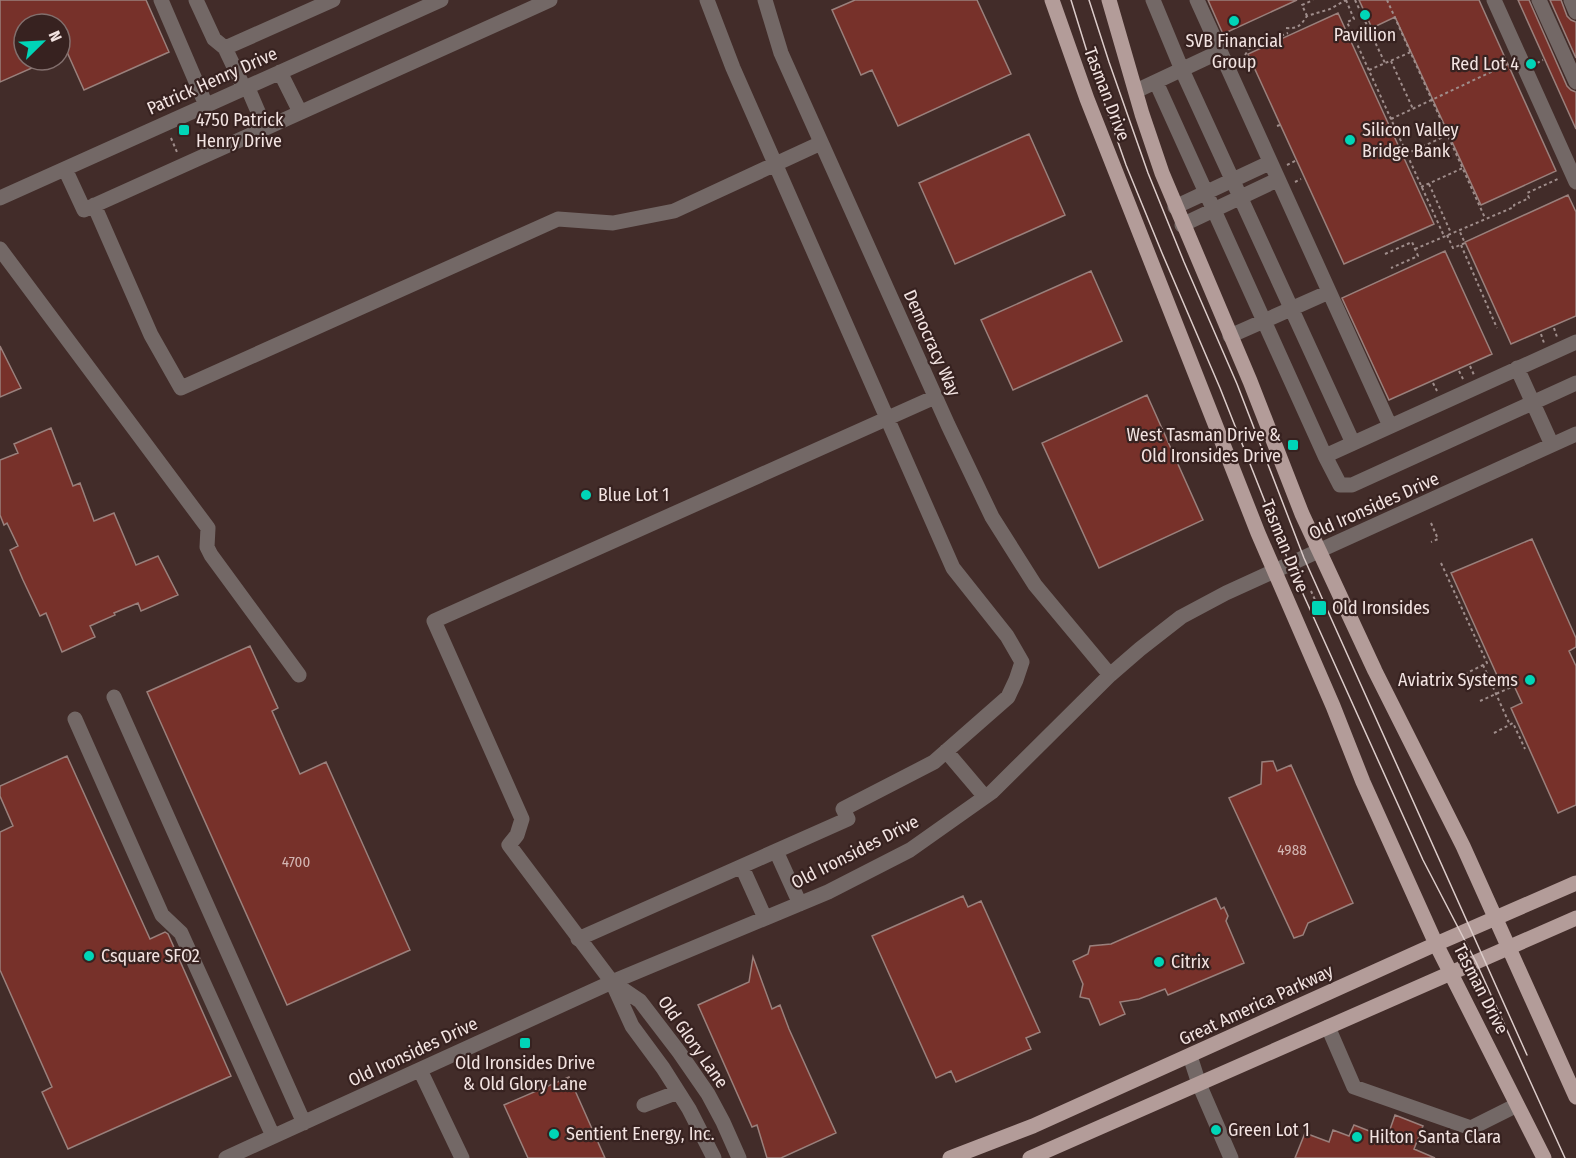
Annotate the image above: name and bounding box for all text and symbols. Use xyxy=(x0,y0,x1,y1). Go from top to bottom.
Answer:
marker: Pavillion xyxy=(1358,8,1372,22)
north arrow xyxy=(12,12,72,72)
marker: SVB Financial Group xyxy=(1227,14,1241,28)
place label: Pavillion xyxy=(1334,24,1396,46)
text: N xyxy=(45,28,66,44)
place label: SVB Financial Group xyxy=(1185,30,1283,73)
street label: Patrick Henry Drive xyxy=(143,42,281,120)
street label: Tasman Drive xyxy=(1079,44,1135,144)
place label: Red Lot 4 xyxy=(1451,53,1519,75)
marker: Red Lot 4 xyxy=(1524,57,1538,71)
place label: 4750 Patrick Henry Drive xyxy=(196,109,284,152)
place label: Silicon Valley Bridge Bank xyxy=(1362,119,1459,162)
marker: 4750 Patrick Henry Drive xyxy=(177,123,191,137)
marker: Silicon Valley Bridge Bank xyxy=(1343,133,1357,147)
street label: Democracy Way xyxy=(899,286,965,400)
place label: West Tasman Drive & Old Ironsides Drive xyxy=(1127,424,1281,467)
marker: West Tasman Drive & Old Ironsides Drive xyxy=(1286,438,1300,452)
street label: Old Ironsides Drive xyxy=(1306,467,1443,545)
place label: Blue Lot 1 xyxy=(598,484,669,506)
marker: Blue Lot 1 xyxy=(579,488,593,502)
street label: Tasman Drive xyxy=(1256,496,1314,596)
place label: Old Ironsides xyxy=(1332,597,1430,619)
marker: Old Ironsides xyxy=(1310,599,1328,617)
place label: Aviatrix Systems xyxy=(1398,669,1518,691)
marker: Aviatrix Systems xyxy=(1523,673,1537,687)
street label: Old Ironsides Drive xyxy=(788,810,922,894)
house number: 4988 xyxy=(1277,841,1307,859)
house number: 4700 xyxy=(282,853,310,871)
street label: Tasman Drive xyxy=(1449,940,1513,1038)
place label: Csquare SFO2 xyxy=(101,945,200,967)
marker: Csquare SFO2 xyxy=(82,949,96,963)
place label: Citrix xyxy=(1171,951,1209,973)
marker: Citrix xyxy=(1152,955,1166,969)
street label: Great America Parkway xyxy=(1175,960,1337,1050)
street label: Old Glory Lane xyxy=(653,992,733,1093)
street label: Old Ironsides Drive xyxy=(345,1012,481,1092)
marker: Old Ironsides Drive & Old Glory Lane xyxy=(518,1036,532,1050)
place label: Old Ironsides Drive & Old Glory Lane xyxy=(455,1052,595,1095)
place label: Green Lot 1 xyxy=(1228,1119,1310,1141)
place label: Sentient Energy, Inc. xyxy=(566,1123,715,1145)
marker: Green Lot 1 xyxy=(1209,1123,1223,1137)
place label: Hilton Santa Clara xyxy=(1369,1126,1501,1148)
marker: Sentient Energy, Inc. xyxy=(547,1127,561,1141)
marker: Hilton Santa Clara xyxy=(1350,1130,1364,1144)

